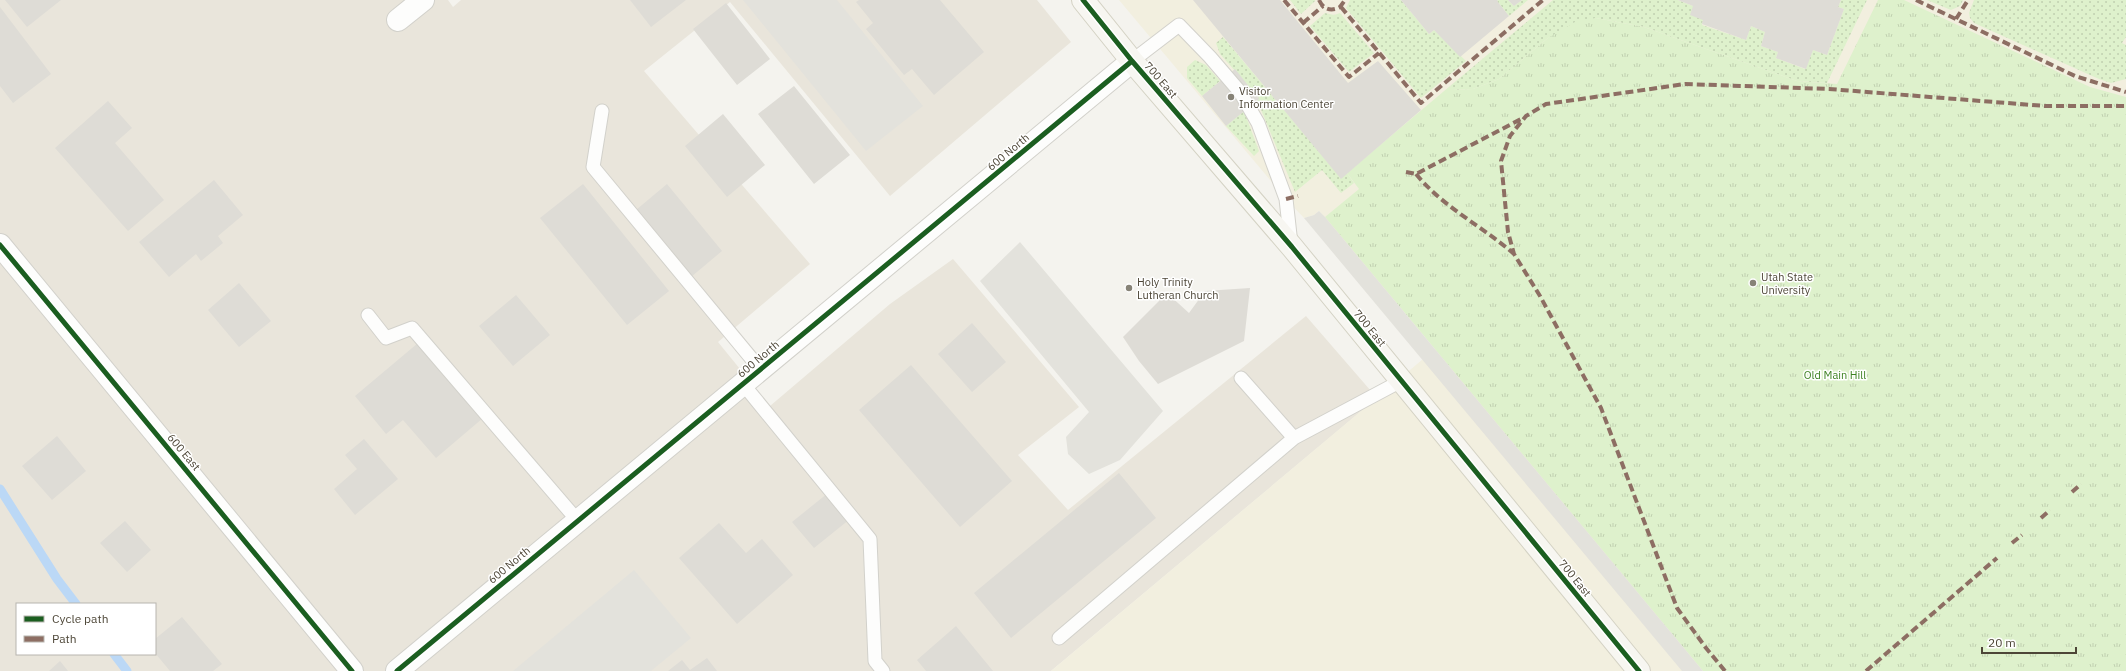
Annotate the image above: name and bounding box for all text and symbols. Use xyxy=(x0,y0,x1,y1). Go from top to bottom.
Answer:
street label: 700 East xyxy=(1141,59,1181,101)
place label: Visitor Information Center xyxy=(1239,84,1333,111)
marker: Visitor Information Center xyxy=(1226,92,1236,102)
street label: 600 North xyxy=(984,130,1032,174)
place label: Utah State University xyxy=(1761,270,1813,297)
place label: Holy Trinity Lutheran Church xyxy=(1137,275,1219,302)
marker: Utah State University xyxy=(1748,278,1758,288)
marker: Holy Trinity Lutheran Church xyxy=(1124,283,1134,293)
street label: 700 East xyxy=(1351,307,1389,350)
street label: 600 North xyxy=(734,337,782,381)
park label: Old Main Hill xyxy=(1804,368,1866,382)
street label: 600 East xyxy=(165,431,204,473)
street label: 600 North xyxy=(485,543,533,587)
street label: 700 East xyxy=(1556,557,1594,600)
legend xyxy=(16,603,156,655)
text: Cycle path xyxy=(52,611,109,626)
scale bar xyxy=(1982,629,2076,655)
text: Path xyxy=(52,631,77,646)
text: 20 m xyxy=(1988,635,2016,650)

